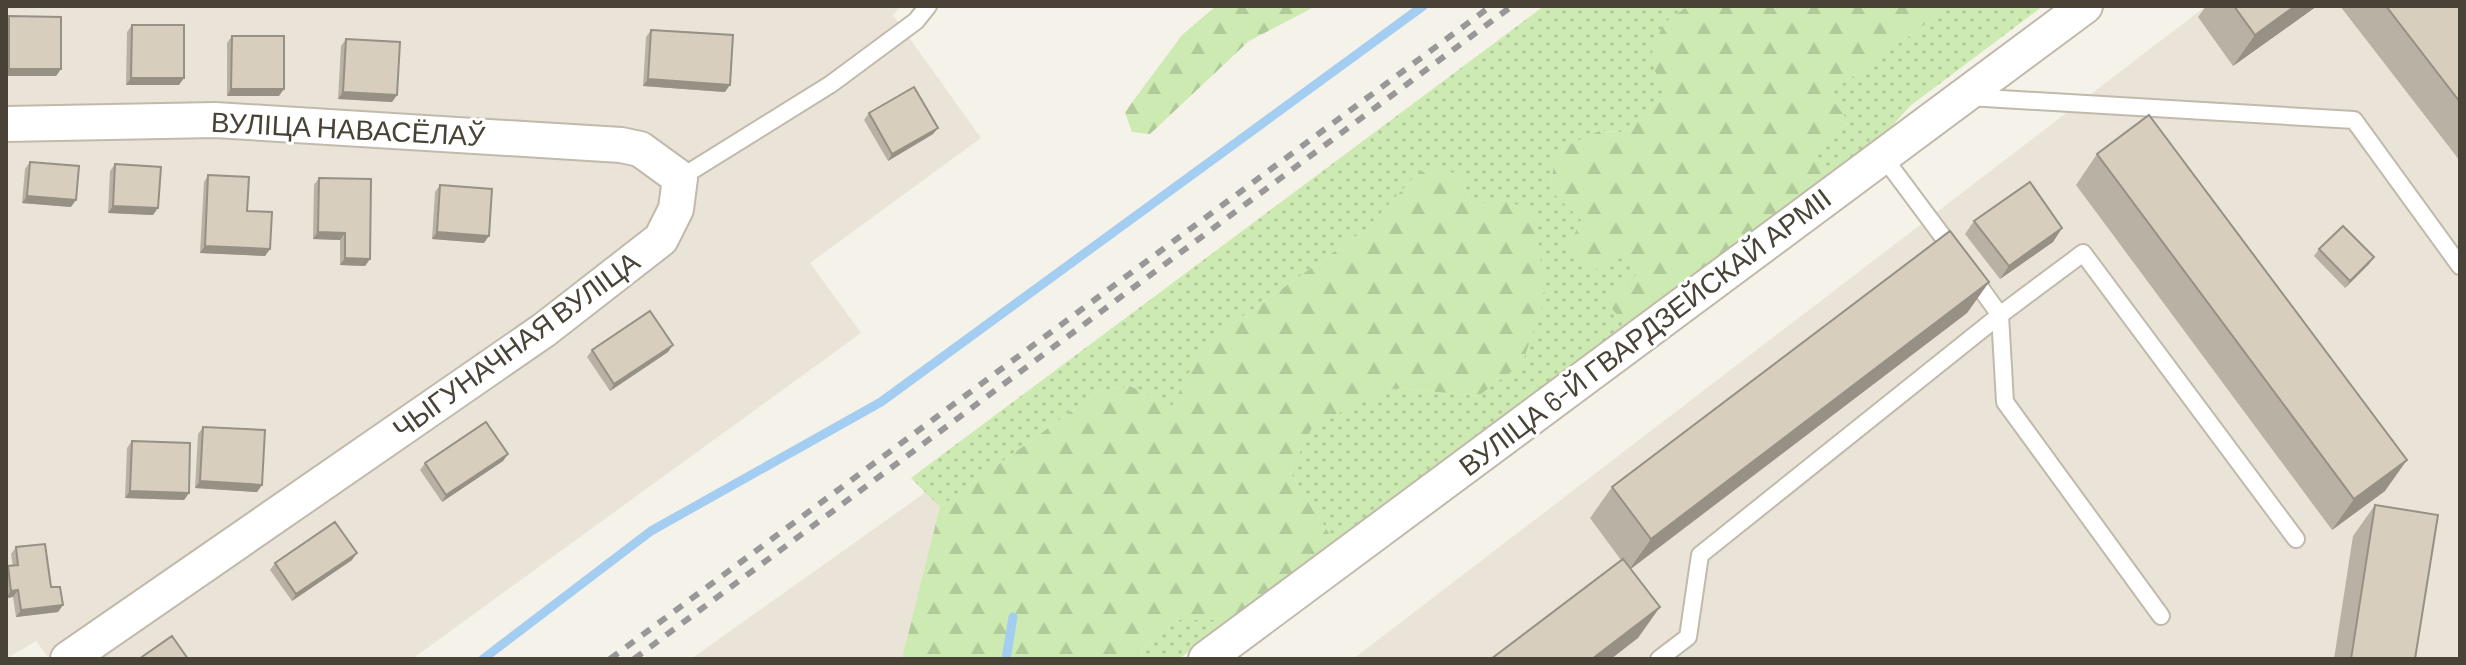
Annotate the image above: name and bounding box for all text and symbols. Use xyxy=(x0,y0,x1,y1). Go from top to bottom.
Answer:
street label: ВУЛІЦА НАВАСЁЛАЎ xyxy=(210,104,486,152)
street label: ВУЛІЦА 6-Й ГВАРДЗЕЙСКАЙ АРМІІ xyxy=(1452,180,1837,482)
street label: ЧЫГУНАЧНАЯ ВУЛІЦА xyxy=(385,243,646,445)

